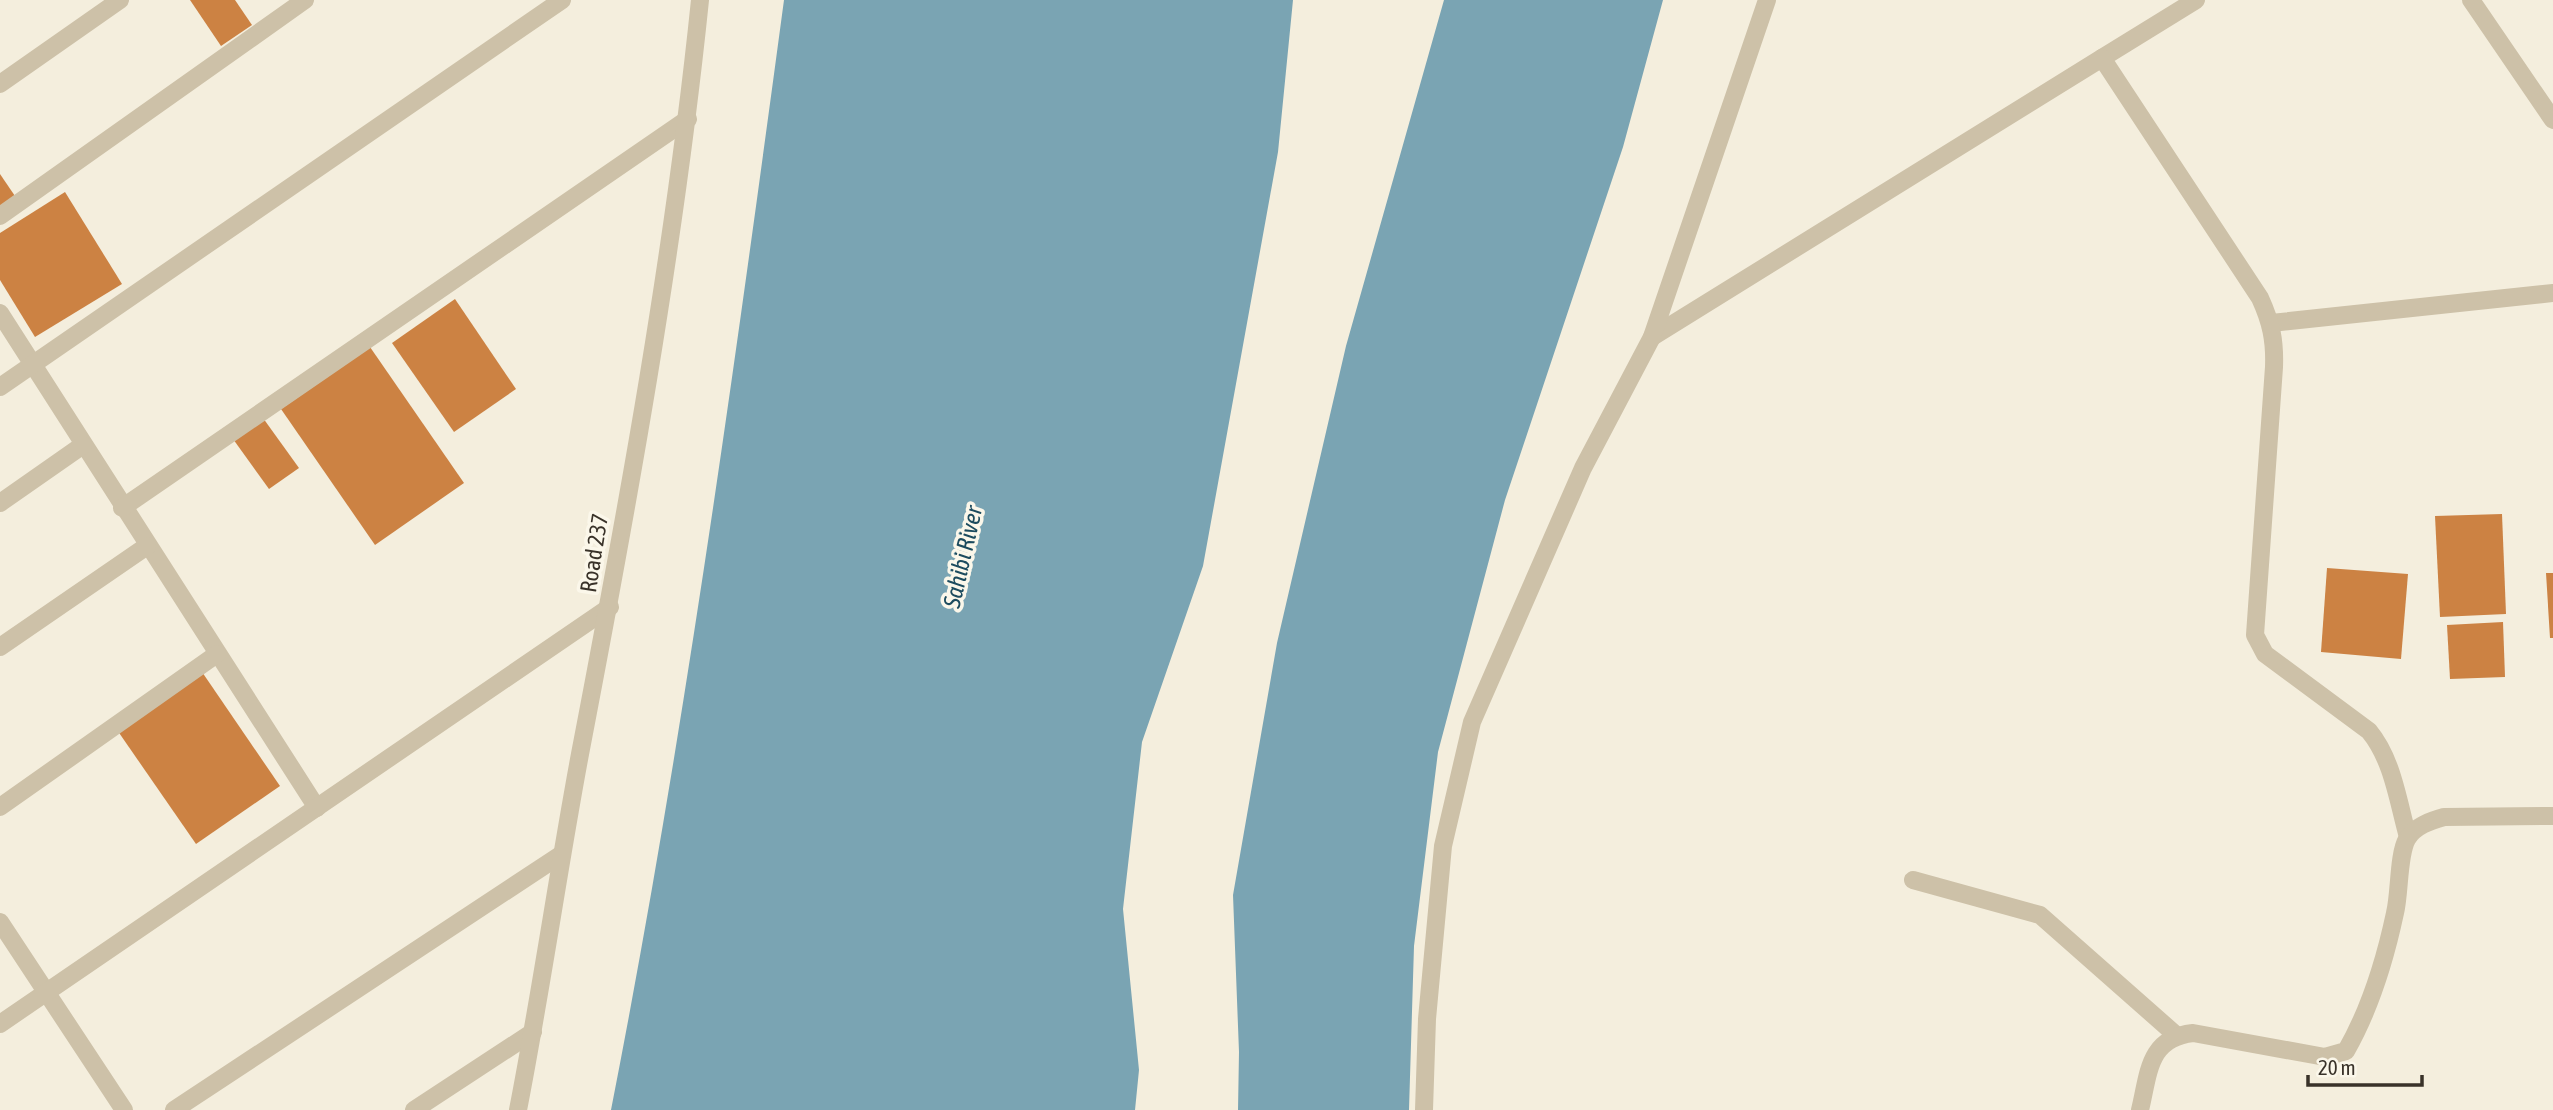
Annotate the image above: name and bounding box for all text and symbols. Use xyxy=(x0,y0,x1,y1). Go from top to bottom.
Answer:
water label: Sahibi River xyxy=(937,502,988,611)
street label: Road 237 xyxy=(575,512,613,594)
scale bar xyxy=(2308,1044,2422,1088)
text: 20 m xyxy=(2318,1055,2356,1079)

